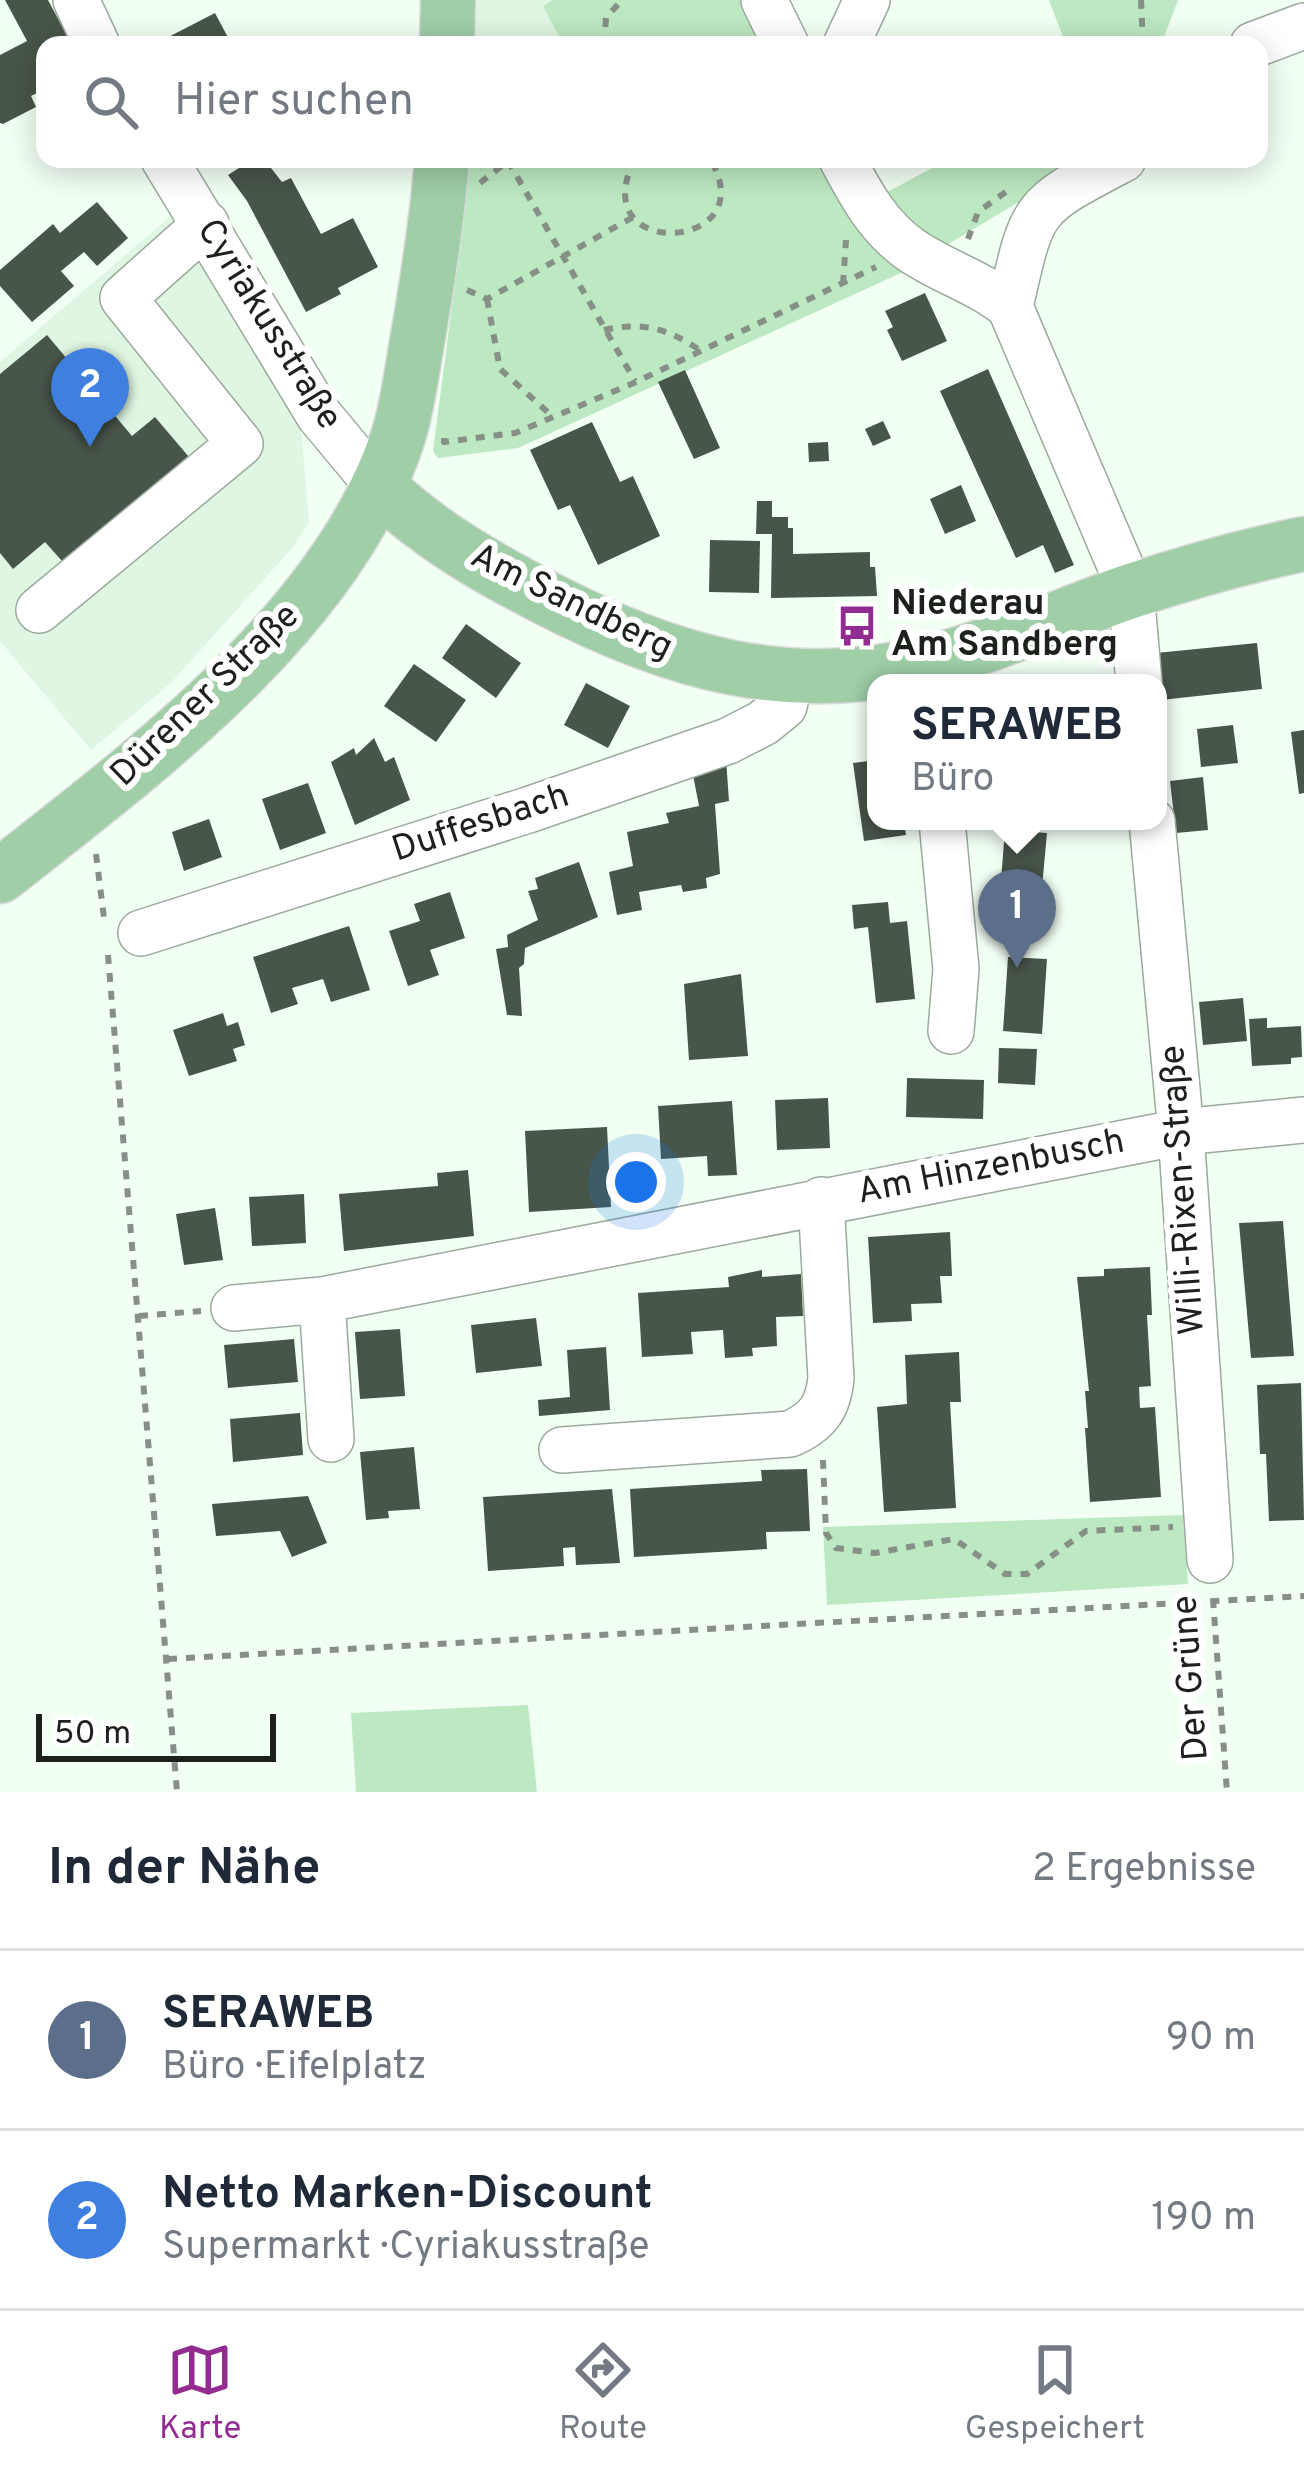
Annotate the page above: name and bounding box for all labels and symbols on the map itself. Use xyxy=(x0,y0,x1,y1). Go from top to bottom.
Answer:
street label: Cyriakusstraße xyxy=(185,211,351,439)
pin: 2 xyxy=(51,348,129,447)
street label: Am Sandberg xyxy=(462,534,680,672)
place label: Niederau Am Sandberg xyxy=(891,582,1118,669)
street label: Dürener Straße xyxy=(102,594,310,798)
bus stop icon: Niederau Am Sandberg xyxy=(834,603,880,649)
street label: Duffesbach xyxy=(387,774,575,874)
pin: 1 xyxy=(978,869,1056,968)
street label: Willi-Rixen-Straße xyxy=(1151,1043,1217,1337)
street label: Am Hinzenbusch xyxy=(854,1120,1128,1216)
your location xyxy=(606,1152,666,1212)
street label: Der Grüne xyxy=(1163,1594,1221,1762)
scale bar xyxy=(36,1708,276,1761)

